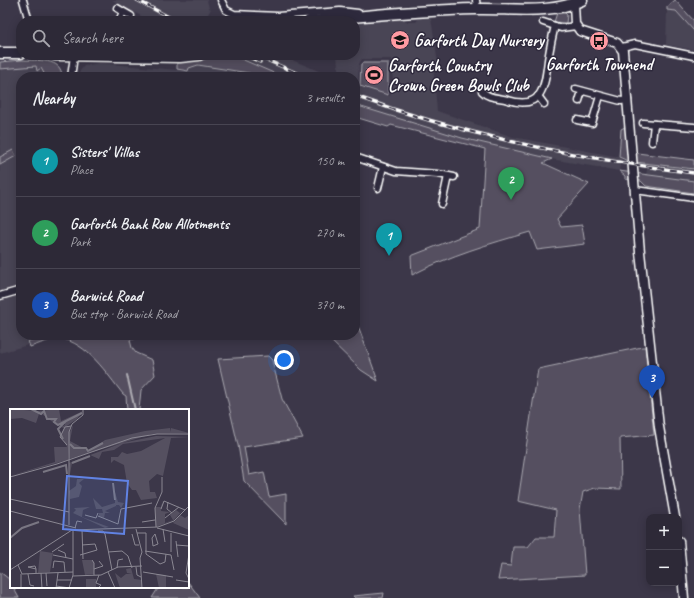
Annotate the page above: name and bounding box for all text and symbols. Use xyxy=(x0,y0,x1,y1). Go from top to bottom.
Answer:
search box xyxy=(16,16,360,60)
icon: search xyxy=(30,27,52,49)
text: Search here xyxy=(62,29,123,48)
school or university icon: Garforth Day Nursery xyxy=(389,29,411,51)
place label: Garforth Day Nursery xyxy=(414,30,546,51)
bus stop icon: Garforth Townend xyxy=(588,30,610,52)
place label: Garforth Townend xyxy=(546,54,655,75)
place label: Garforth Country Crown Green Bowls Club xyxy=(388,55,530,96)
sports icon: Garforth Country Crown Green Bowls Club xyxy=(363,64,385,86)
text: Nearby xyxy=(32,88,75,109)
text: 3 results xyxy=(306,90,344,106)
text: Sisters' Villas xyxy=(70,143,139,162)
text: 1 xyxy=(42,153,48,169)
text: 150 m xyxy=(316,153,344,169)
text: Place xyxy=(70,162,93,178)
pin: 2 xyxy=(498,167,524,200)
text: Garforth Bank Row Allotments xyxy=(70,215,229,234)
pin: 1 xyxy=(376,223,402,256)
text: 2 xyxy=(42,225,48,241)
text: 270 m xyxy=(316,225,344,241)
text: Park xyxy=(70,234,91,250)
text: Barwick Road xyxy=(70,287,142,306)
text: 3 xyxy=(42,297,48,313)
text: 370 m xyxy=(316,297,344,313)
text: Bus stop · Barwick Road xyxy=(70,306,177,322)
your location xyxy=(274,350,294,370)
pin: 3 xyxy=(639,365,665,398)
inset map xyxy=(10,409,189,588)
map controls xyxy=(646,514,682,586)
button: + xyxy=(646,514,682,550)
button: − xyxy=(646,550,682,586)

